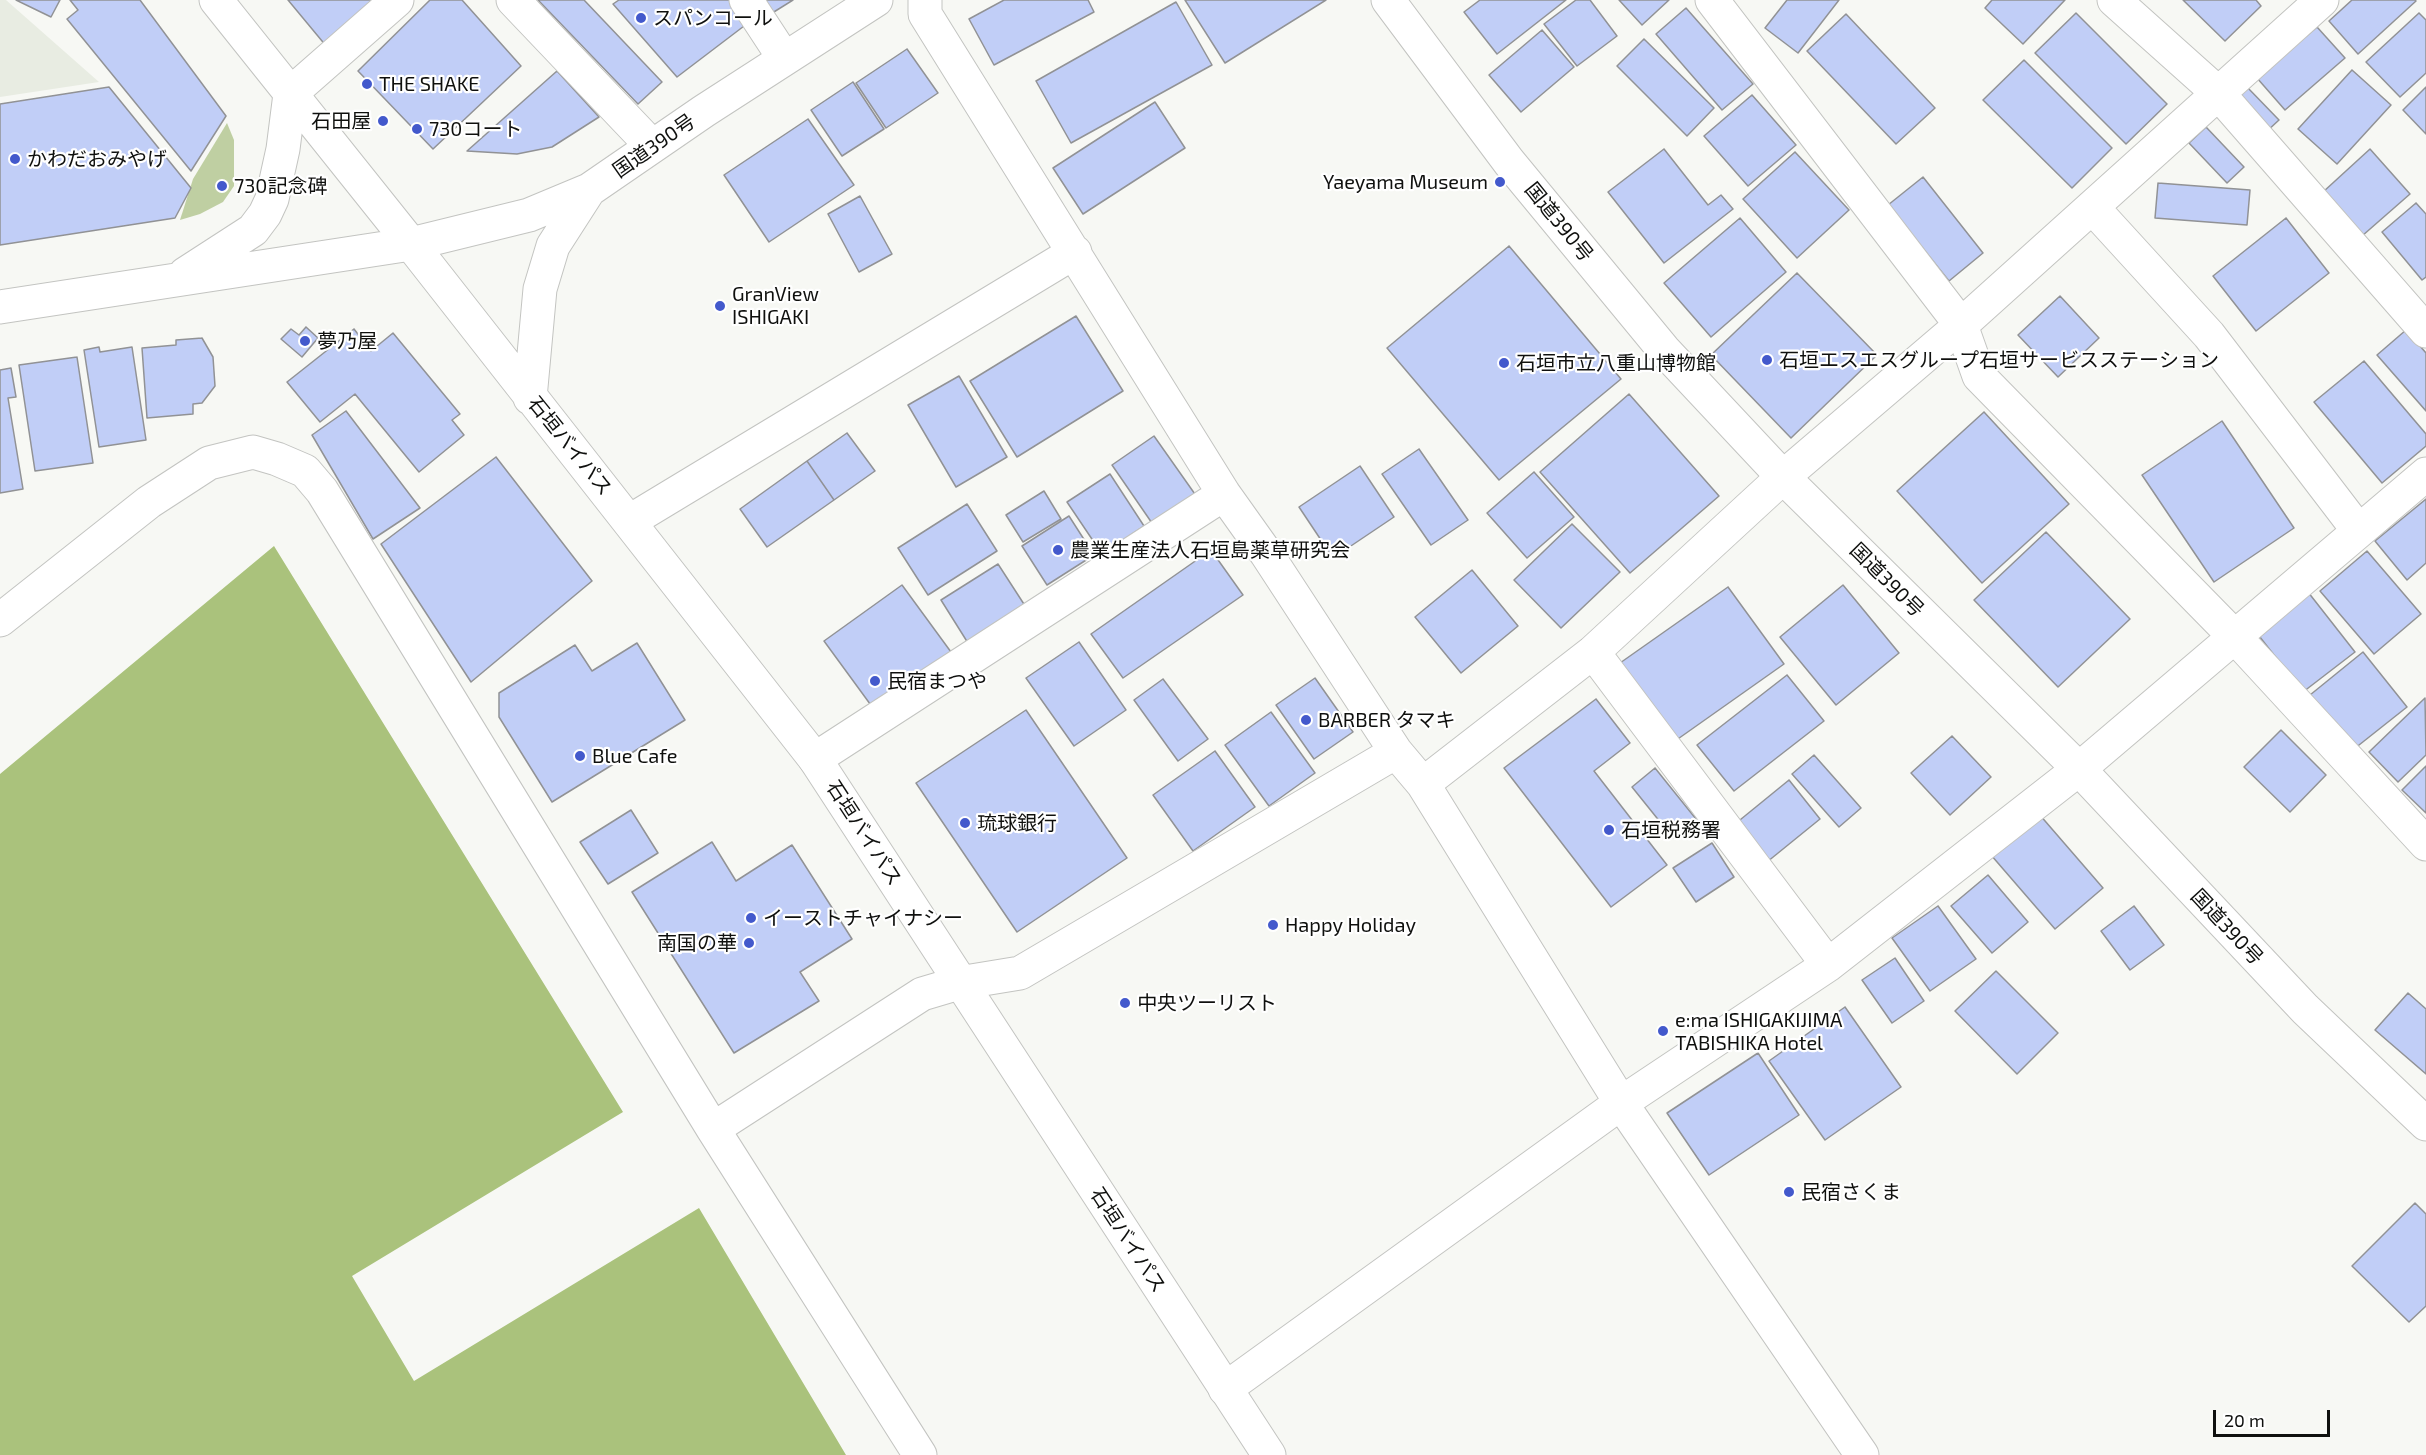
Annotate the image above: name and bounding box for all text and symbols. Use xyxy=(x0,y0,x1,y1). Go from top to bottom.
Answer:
place label: スパンコール xyxy=(653,6,773,30)
marker: スパンコール xyxy=(634,11,648,25)
place label: THE SHAKE xyxy=(379,72,480,96)
marker: THE SHAKE xyxy=(360,77,374,91)
place label: 石田屋 xyxy=(311,109,371,133)
street label: 国道390号 xyxy=(608,109,700,183)
marker: 石田屋 xyxy=(376,114,390,128)
place label: 730コート xyxy=(429,117,522,141)
marker: 730コート xyxy=(410,122,424,136)
place label: かわだおみやげ xyxy=(27,147,167,171)
marker: かわだおみやげ xyxy=(8,152,22,166)
place label: Yaeyama Museum xyxy=(1323,170,1488,194)
place label: 730記念碑 xyxy=(234,174,327,198)
marker: Yaeyama Museum xyxy=(1493,175,1507,189)
street label: 国道390号 xyxy=(1520,178,1598,266)
marker: 730記念碑 xyxy=(215,179,229,193)
place label: GranView ISHIGAKI xyxy=(732,282,819,329)
marker: GranView ISHIGAKI xyxy=(713,299,727,313)
place label: 夢乃屋 xyxy=(317,329,377,353)
marker: 夢乃屋 xyxy=(298,334,312,348)
place label: 石垣エスエスグループ石垣サービスステーション xyxy=(1779,348,2219,372)
place label: 石垣市立八重山博物館 xyxy=(1516,351,1716,375)
marker: 石垣エスエスグループ石垣サービスステーション xyxy=(1760,353,1774,367)
marker: 石垣市立八重山博物館 xyxy=(1497,356,1511,370)
street label: 石垣バイパス xyxy=(523,392,617,500)
place label: 農業生産法人石垣島薬草研究会 xyxy=(1070,538,1350,562)
street label: 国道390号 xyxy=(1845,538,1929,622)
marker: 農業生産法人石垣島薬草研究会 xyxy=(1051,543,1065,557)
place label: 民宿まつや xyxy=(887,669,987,693)
marker: 民宿まつや xyxy=(868,674,882,688)
place label: BARBER タマキ xyxy=(1318,708,1456,732)
marker: BARBER タマキ xyxy=(1299,713,1313,727)
place label: Blue Cafe xyxy=(592,744,677,768)
marker: Blue Cafe xyxy=(573,749,587,763)
street label: 石垣バイパス xyxy=(821,776,907,890)
place label: 琉球銀行 xyxy=(977,811,1057,835)
marker: 琉球銀行 xyxy=(958,816,972,830)
place label: 石垣税務署 xyxy=(1621,818,1721,842)
marker: 石垣税務署 xyxy=(1602,823,1616,837)
street label: 国道390号 xyxy=(2186,884,2268,970)
place label: イーストチャイナシー xyxy=(763,906,963,930)
marker: イーストチャイナシー xyxy=(744,911,758,925)
place label: Happy Holiday xyxy=(1285,913,1416,937)
marker: Happy Holiday xyxy=(1266,918,1280,932)
place label: 南国の華 xyxy=(657,931,737,955)
marker: 南国の華 xyxy=(742,936,756,950)
place label: 中央ツーリスト xyxy=(1137,991,1277,1015)
marker: 中央ツーリスト xyxy=(1118,996,1132,1010)
place label: e:ma ISHIGAKIJIMA TABISHIKA Hotel xyxy=(1675,1008,1843,1055)
marker: e:ma ISHIGAKIJIMA TABISHIKA Hotel xyxy=(1656,1024,1670,1038)
place label: 民宿さくま xyxy=(1801,1180,1901,1204)
street label: 石垣バイパス xyxy=(1085,1183,1171,1297)
marker: 民宿さくま xyxy=(1782,1185,1796,1199)
scale bar xyxy=(2216,1398,2333,1436)
text: 20 m xyxy=(2224,1409,2265,1431)

